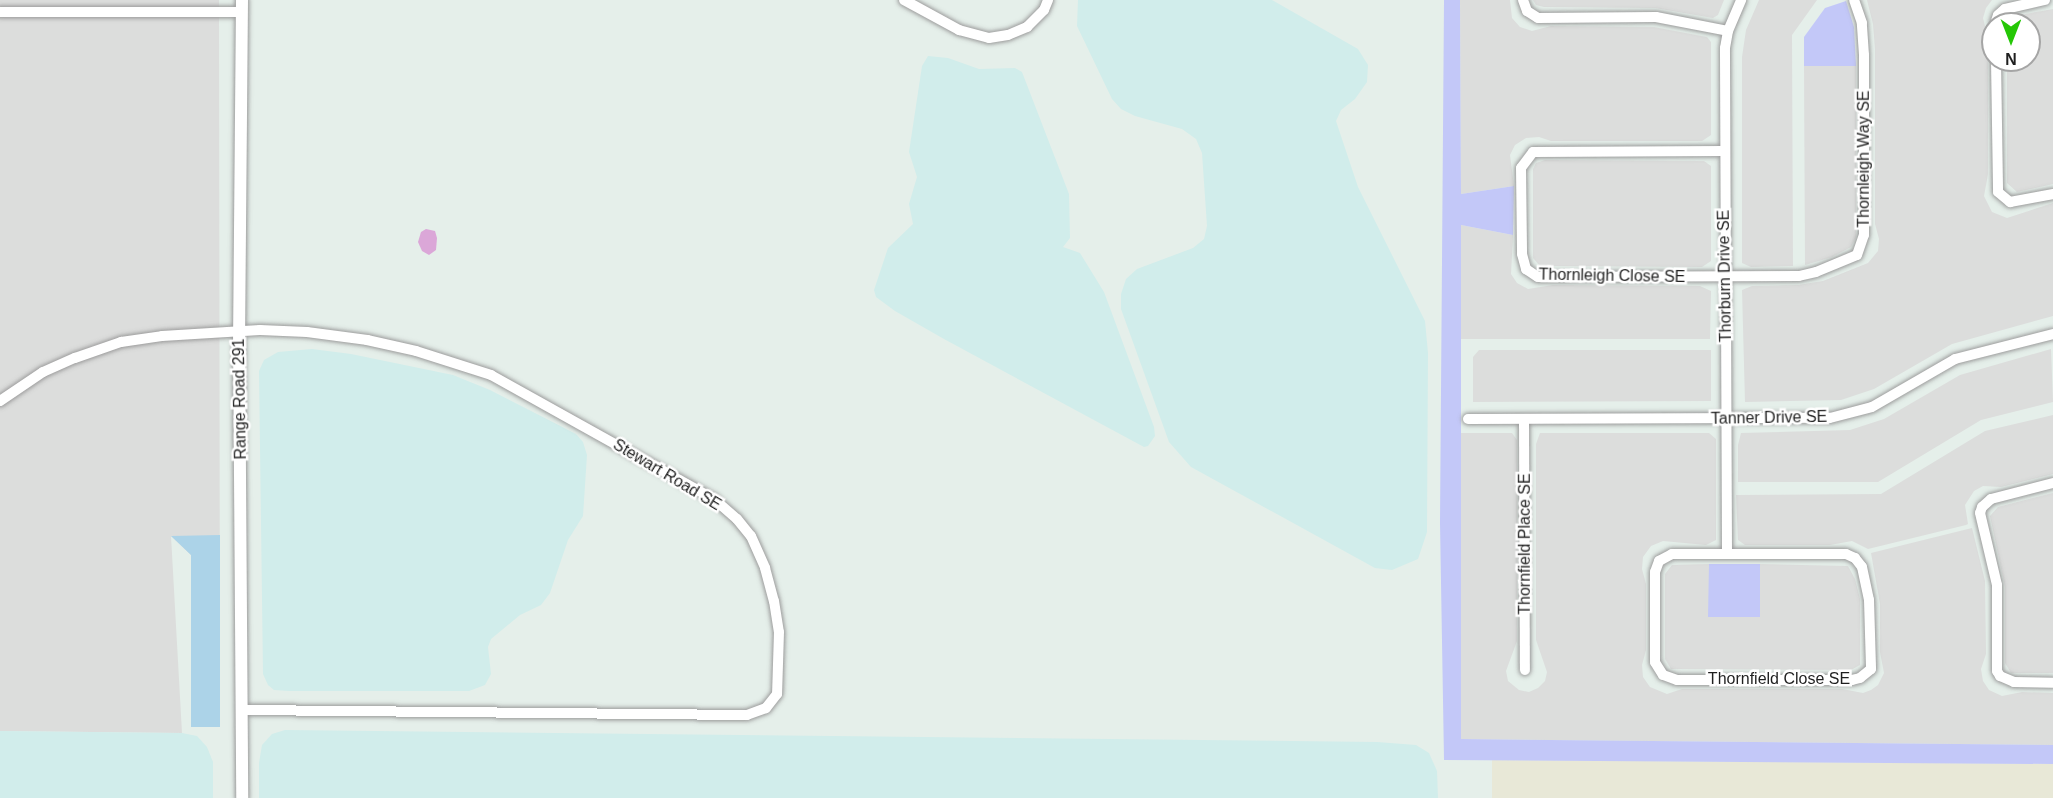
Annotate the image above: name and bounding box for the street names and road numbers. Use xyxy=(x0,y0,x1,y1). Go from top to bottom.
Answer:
street label: Thornleigh Way SE xyxy=(1854,90,1874,228)
street label: Thorburn Drive SE xyxy=(1714,210,1736,342)
street label: Thornleigh Close SE xyxy=(1538,265,1686,287)
street label: Range Road 291 xyxy=(229,338,251,460)
street label: Tanner Drive SE xyxy=(1711,407,1827,429)
street label: Stewart Road SE xyxy=(609,435,725,515)
street label: Thornfield Place SE xyxy=(1515,473,1535,615)
street label: Thornfield Close SE xyxy=(1708,669,1850,689)

